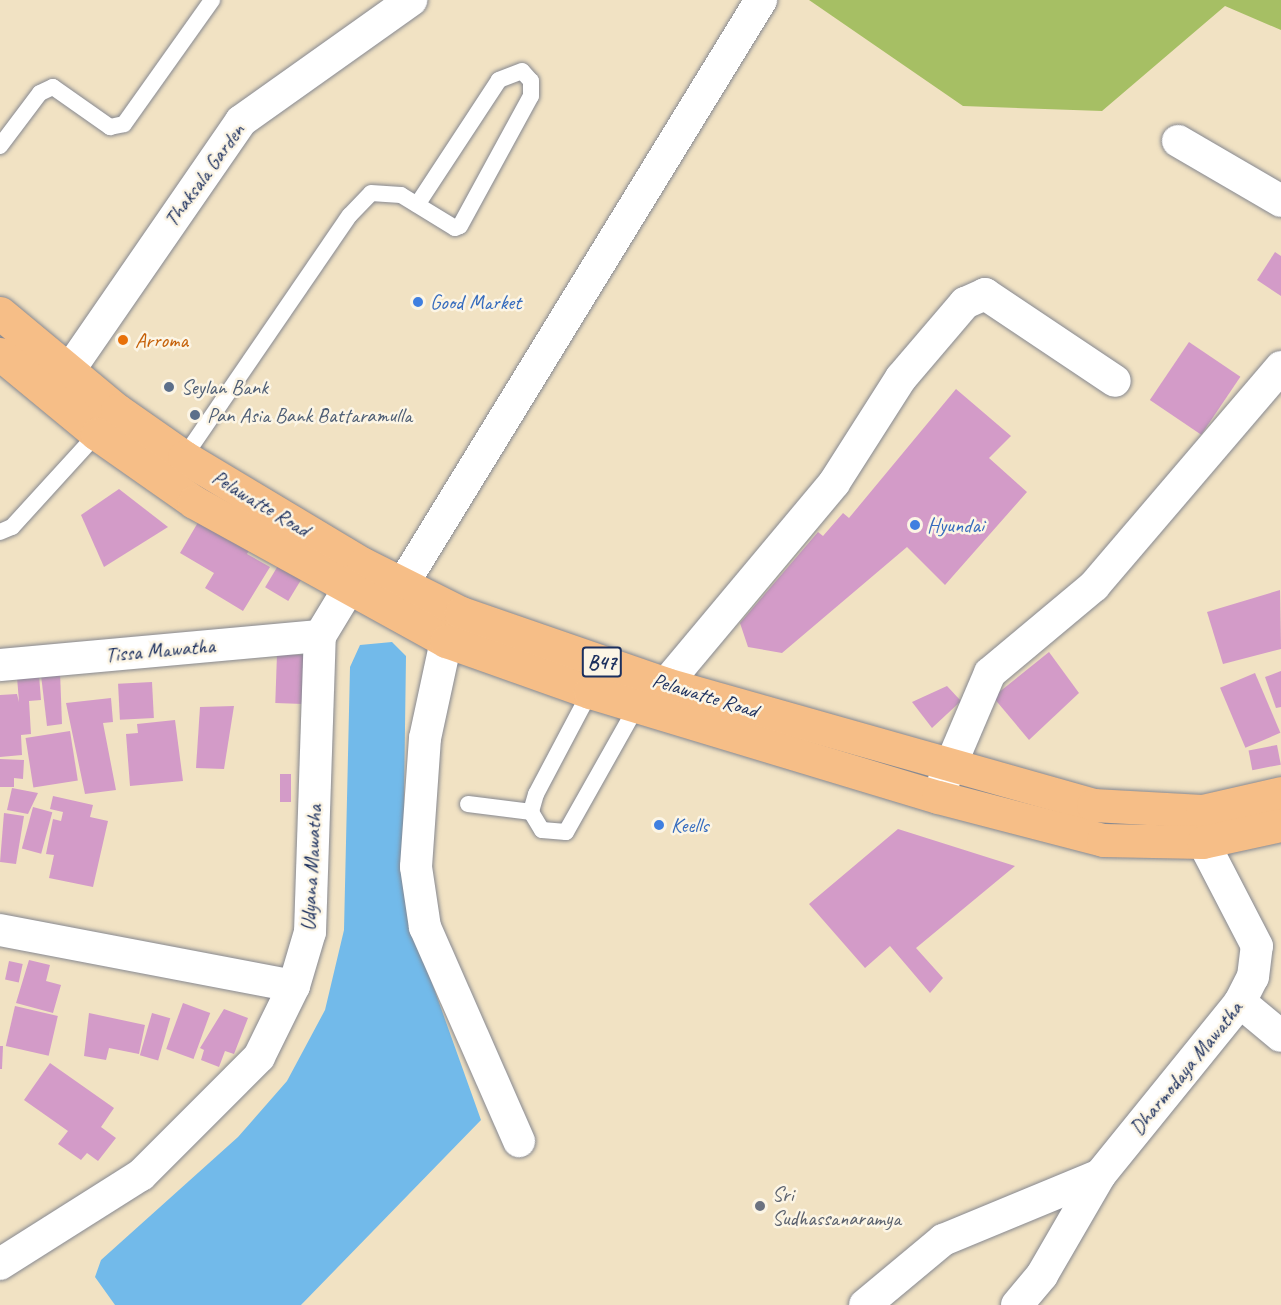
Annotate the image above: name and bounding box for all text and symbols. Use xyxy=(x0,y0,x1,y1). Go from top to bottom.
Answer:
street label: Thaksala Garden xyxy=(158,119,250,231)
place label: Good Market xyxy=(430,289,522,315)
marker: Good Market xyxy=(411,295,425,309)
place label: Arroma xyxy=(135,327,188,353)
marker: Arroma xyxy=(116,333,130,347)
place label: Seylan Bank xyxy=(181,374,268,400)
marker: Seylan Bank xyxy=(162,380,176,394)
place label: Pan Asia Bank Battaramulla xyxy=(207,402,410,428)
marker: Pan Asia Bank Battaramulla xyxy=(188,408,202,422)
street label: Pelawatte Road xyxy=(208,464,314,542)
place label: Hyundai xyxy=(927,512,984,538)
marker: Hyundai xyxy=(908,518,922,532)
street label: Tissa Mawatha xyxy=(104,633,216,667)
road number: B47 xyxy=(581,645,623,679)
street label: Pelawatte Road xyxy=(649,667,761,723)
street label: Udyana Mawatha xyxy=(295,804,327,932)
place label: Keells xyxy=(671,812,709,838)
marker: Keells xyxy=(652,818,666,832)
street label: Dharmodaya Mawatha xyxy=(1124,996,1248,1140)
place label: Sri Sudhassanaramya xyxy=(772,1181,901,1231)
marker: Sri Sudhassanaramya xyxy=(753,1199,767,1213)

